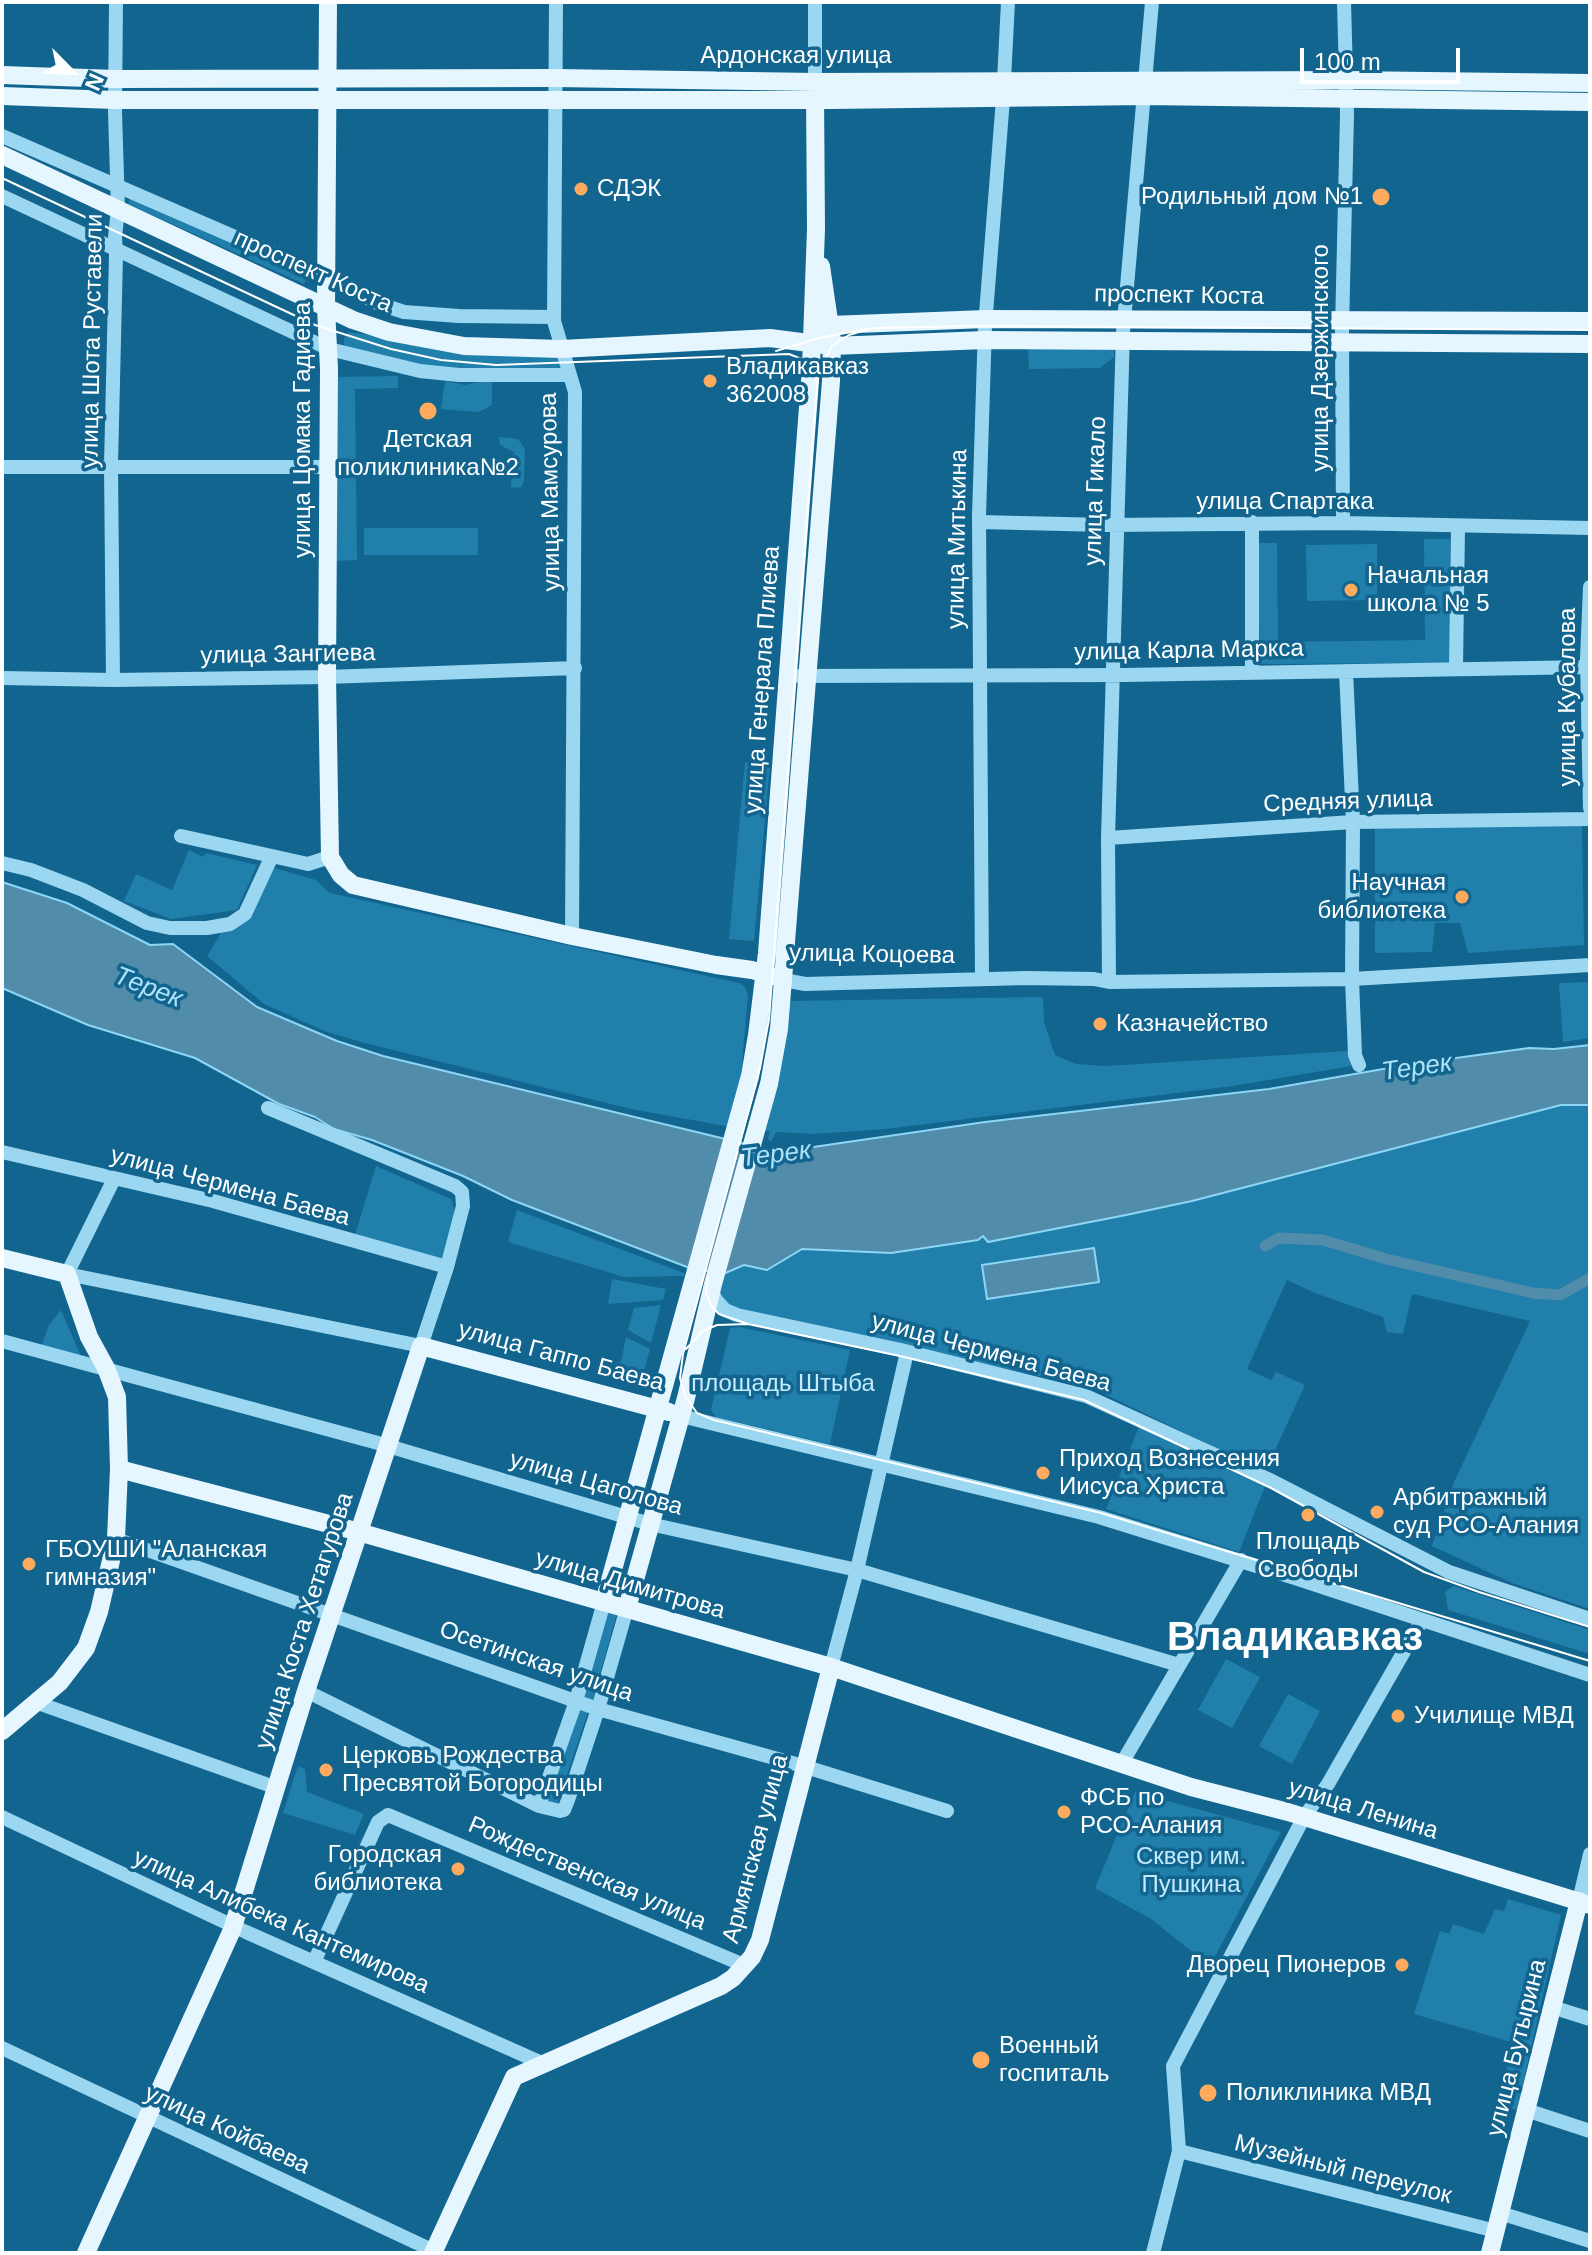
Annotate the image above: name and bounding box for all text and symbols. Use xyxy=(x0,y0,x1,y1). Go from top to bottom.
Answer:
north arrow xyxy=(32,32,112,112)
scale bar xyxy=(1304,32,1464,82)
street label: Ардонская улица xyxy=(700,42,892,70)
text: 100 m xyxy=(1314,48,1381,75)
text: N xyxy=(80,70,109,94)
place label: СДЭК xyxy=(597,175,661,203)
marker: СДЭК xyxy=(572,180,590,198)
place label: Родильный дом №1 xyxy=(1141,183,1363,211)
marker: Родильный дом №1 xyxy=(1370,186,1392,208)
street label: улица Шота Руставели xyxy=(76,214,110,468)
street label: проспект Коста xyxy=(230,224,396,320)
street label: улица Дзержинского xyxy=(1307,244,1335,472)
street label: проспект Коста xyxy=(1094,280,1264,312)
street label: улица Цомака Гадиева xyxy=(289,302,317,558)
place label: Владикавказ 362008 xyxy=(726,353,869,409)
marker: Владикавказ 362008 xyxy=(701,372,719,390)
street label: улица Мамсурова xyxy=(535,392,567,592)
marker: Детская поликлиника№2 xyxy=(417,400,439,422)
street label: улица Гикало xyxy=(1079,416,1113,566)
place label: Детская поликлиника№2 xyxy=(337,426,519,482)
street label: улица Митькина xyxy=(942,449,974,629)
street label: улица Спартака xyxy=(1196,488,1374,516)
street label: улица Генерала Плиева xyxy=(739,545,787,815)
place label: Начальная школа № 5 xyxy=(1367,562,1490,618)
marker: Начальная школа № 5 xyxy=(1342,581,1360,599)
street label: улица Кубалова xyxy=(1554,608,1582,786)
street label: улица Карла Маркса xyxy=(1074,635,1304,667)
street label: улица Зангиева xyxy=(200,639,376,671)
street label: Средняя улица xyxy=(1263,785,1433,819)
place label: Научная библиотека xyxy=(1318,869,1446,925)
marker: Научная библиотека xyxy=(1453,888,1471,906)
street label: улица Коцоева xyxy=(789,939,955,971)
water label: Терек xyxy=(109,961,187,1015)
place label: Казначейство xyxy=(1116,1010,1268,1038)
marker: Казначейство xyxy=(1091,1015,1109,1033)
water label: Терек xyxy=(1380,1048,1454,1088)
water label: Терек xyxy=(739,1135,813,1175)
street label: улица Чермена Баева xyxy=(107,1141,353,1233)
street label: улица Чермена Баева xyxy=(868,1307,1114,1399)
street label: улица Гаппо Баева xyxy=(455,1316,667,1398)
park label: площадь Штыба xyxy=(691,1370,875,1398)
place label: Приход Вознесения Иисуса Христа xyxy=(1059,1445,1280,1501)
street label: улица Цаголова xyxy=(506,1446,686,1522)
marker: Приход Вознесения Иисуса Христа xyxy=(1034,1464,1052,1482)
place label: Арбитражный суд РСО-Алания xyxy=(1393,1484,1579,1540)
street label: улица Коста Хетагурова xyxy=(250,1489,360,1753)
marker: Арбитражный суд РСО-Алания xyxy=(1368,1503,1386,1521)
marker: Площадь Свободы xyxy=(1299,1506,1317,1524)
place label: Площадь Свободы xyxy=(1256,1528,1360,1584)
place label: ГБОУШИ "Аланская гимназия" xyxy=(45,1536,267,1592)
street label: улица Димитрова xyxy=(532,1544,728,1626)
marker: ГБОУШИ "Аланская гимназия" xyxy=(20,1555,38,1573)
street label: Осетинская улица xyxy=(435,1615,637,1709)
district label: Владикавказ xyxy=(1167,1615,1423,1663)
place label: Училище МВД xyxy=(1414,1702,1574,1730)
marker: Училище МВД xyxy=(1389,1707,1407,1725)
place label: Церковь Рождества Пресвятой Богородицы xyxy=(342,1742,603,1798)
street label: Армянская улица xyxy=(717,1752,795,1946)
marker: Церковь Рождества Пресвятой Богородицы xyxy=(317,1761,335,1779)
street label: улица Ленина xyxy=(1285,1774,1441,1846)
place label: ФСБ по РСО-Алания xyxy=(1080,1784,1222,1840)
marker: ФСБ по РСО-Алания xyxy=(1055,1803,1073,1821)
street label: Рождественская улица xyxy=(464,1811,710,1937)
place label: Городская библиотека xyxy=(314,1841,442,1897)
park label: Сквер им. Пушкина xyxy=(1136,1843,1246,1899)
street label: улица Алибека Кантемирова xyxy=(129,1844,433,2000)
marker: Городская библиотека xyxy=(449,1860,467,1878)
place label: Дворец Пионеров xyxy=(1187,1951,1386,1979)
marker: Дворец Пионеров xyxy=(1393,1956,1411,1974)
street label: улица Бутырина xyxy=(1481,1956,1553,2140)
place label: Военный госпиталь xyxy=(999,2032,1110,2088)
marker: Военный госпиталь xyxy=(970,2049,992,2071)
street label: улица Койбаева xyxy=(140,2079,314,2181)
place label: Поликлиника МВД xyxy=(1226,2079,1431,2107)
marker: Поликлиника МВД xyxy=(1197,2082,1219,2104)
street label: Музейный переулок xyxy=(1231,2129,1455,2211)

